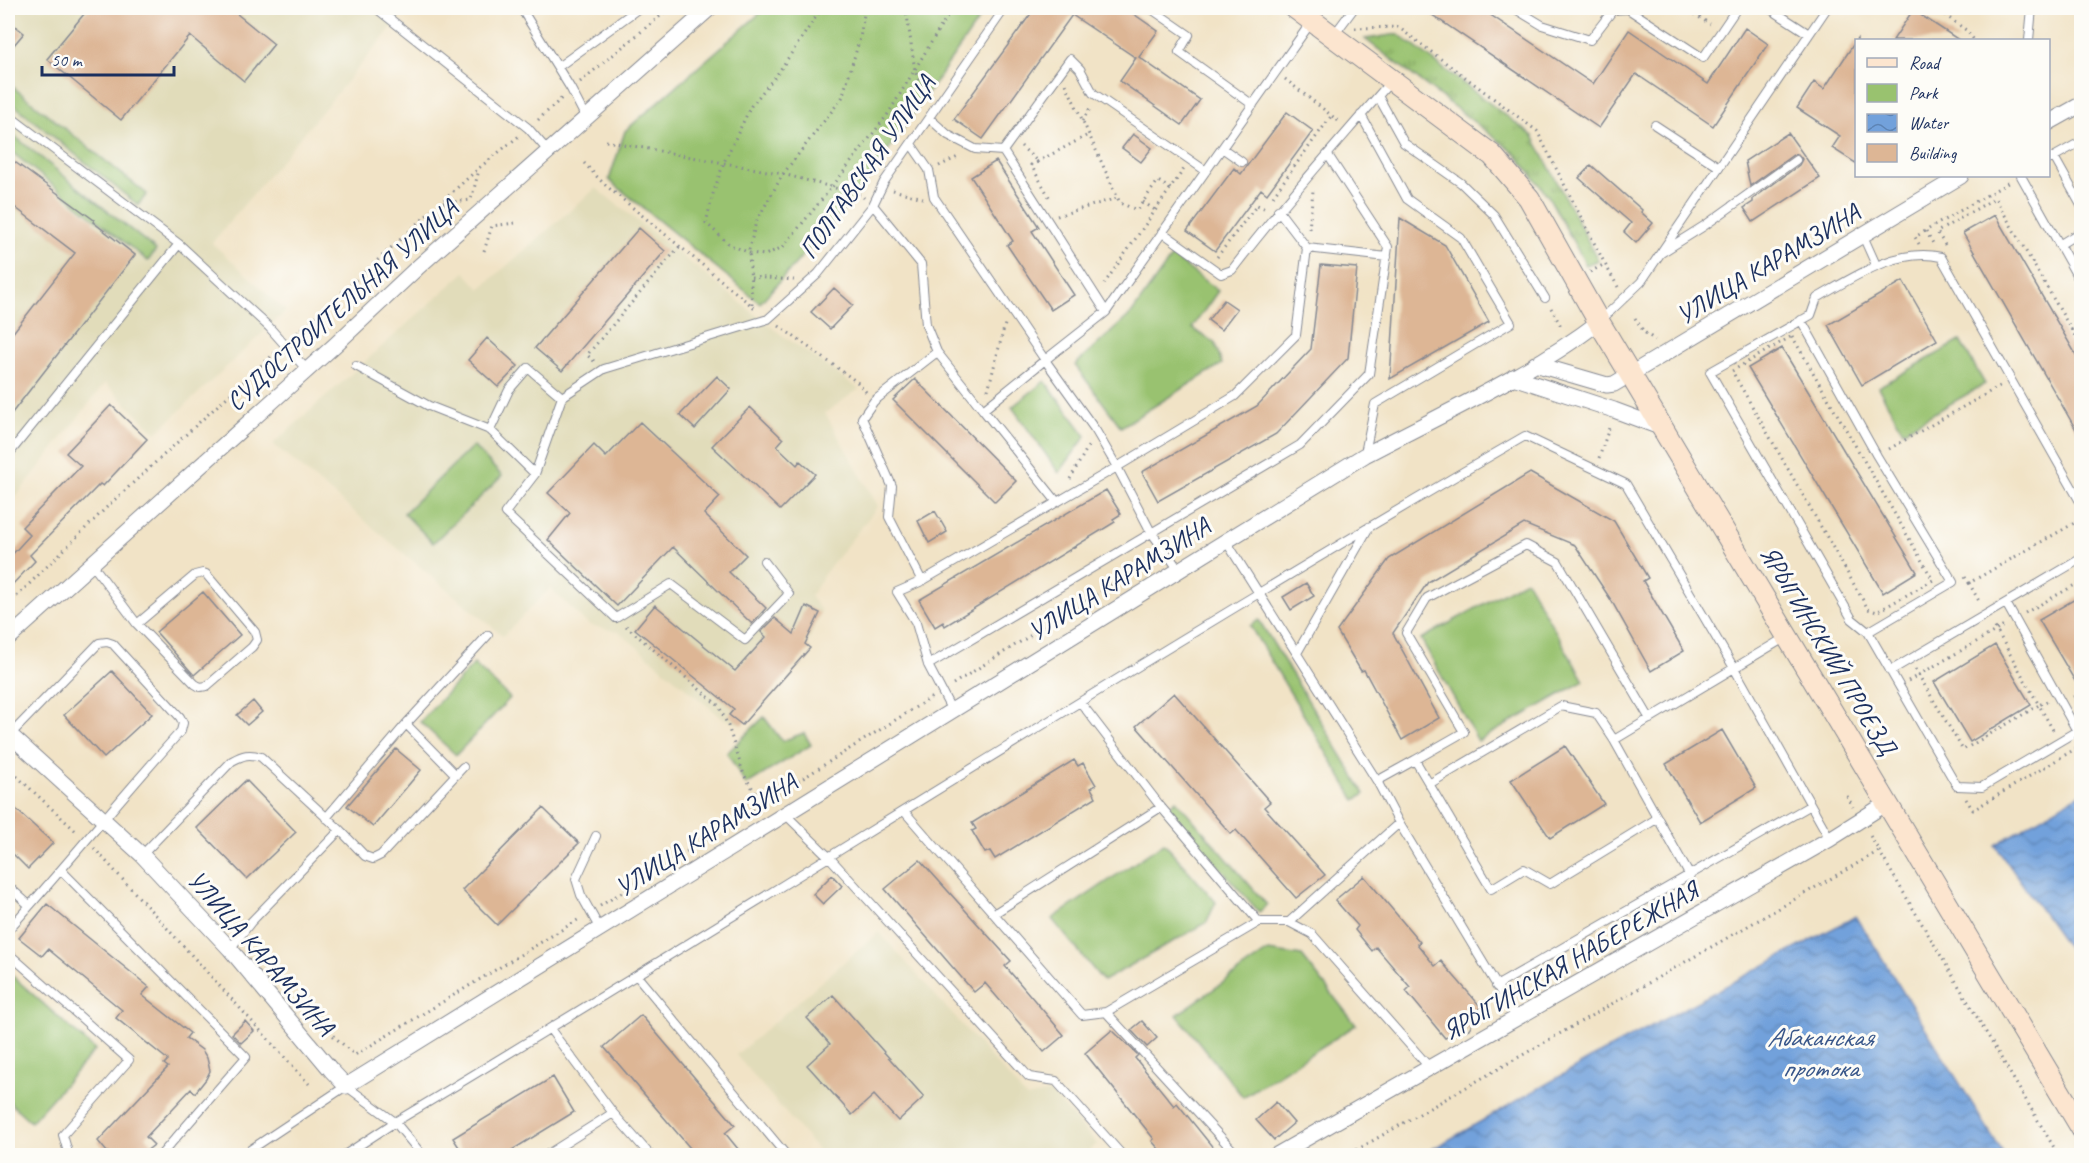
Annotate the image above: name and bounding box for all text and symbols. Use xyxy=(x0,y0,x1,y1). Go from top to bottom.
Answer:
scale bar xyxy=(42,39,174,77)
legend xyxy=(1855,39,2050,177)
text: 50 m xyxy=(51,49,84,71)
text: Road xyxy=(1909,52,1942,74)
street label: ПОЛТАВСКАЯ УЛИЦА xyxy=(791,67,944,265)
text: Park xyxy=(1909,82,1939,104)
text: Water xyxy=(1909,112,1950,134)
text: Building xyxy=(1909,142,1958,164)
street label: СУДОСТРОИТЕЛЬНАЯ УЛИЦА xyxy=(219,191,466,418)
street label: УЛИЦА КАРАМЗИНА xyxy=(1670,195,1867,332)
street label: УЛИЦА КАРАМЗИНА xyxy=(1022,509,1218,648)
street label: ЯРЫГИНСКИЙ ПРОЕЗД xyxy=(1753,539,1905,762)
street label: УЛИЦА КАРАМЗИНА xyxy=(609,765,805,904)
street label: УЛИЦА КАРАМЗИНА xyxy=(180,864,343,1044)
street label: ЯРЫГИНСКАЯ НАБЕРЕЖНАЯ xyxy=(1436,872,1707,1048)
water label: Абаканская протока xyxy=(1767,1020,1876,1085)

